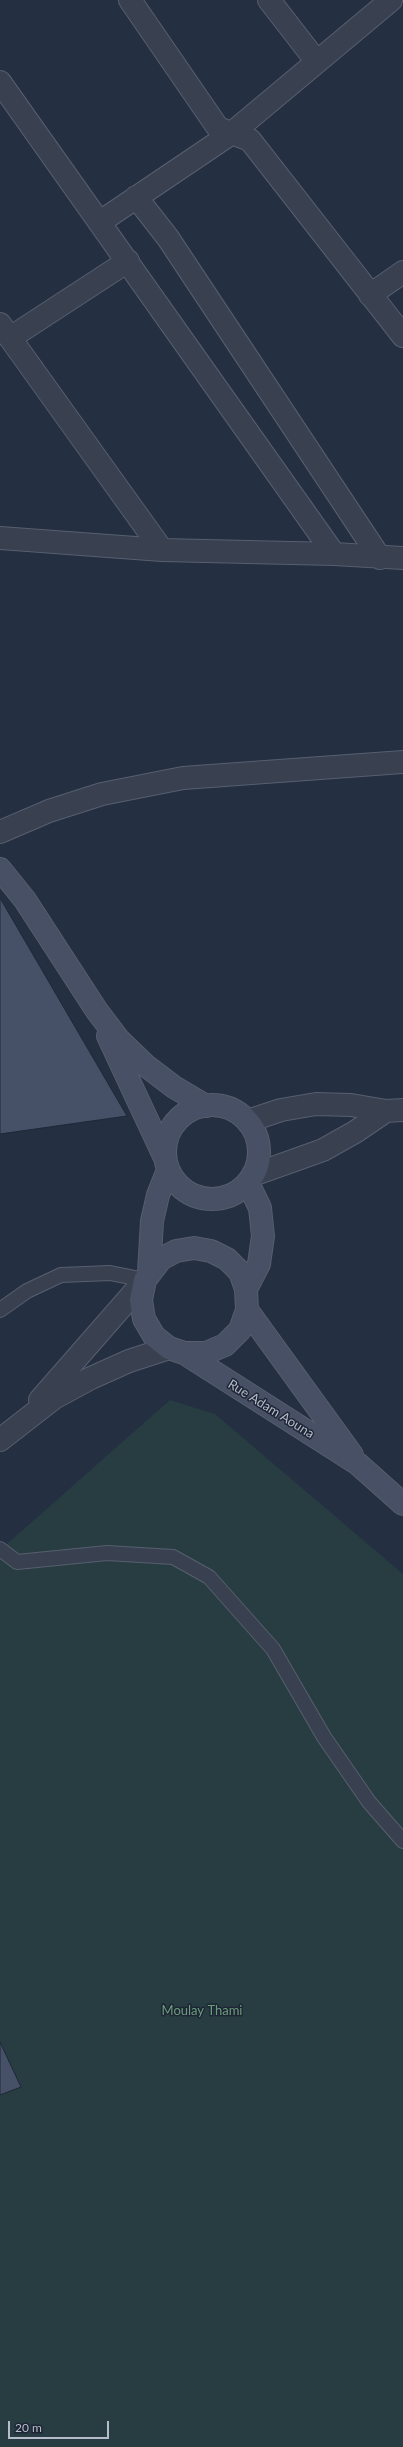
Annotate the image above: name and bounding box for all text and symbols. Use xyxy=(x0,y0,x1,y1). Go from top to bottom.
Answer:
street label: Rue Adam Aouna xyxy=(225,1376,317,1442)
park label: Moulay Thami xyxy=(162,2003,242,2019)
scale bar xyxy=(10,2413,111,2439)
text: 20 m xyxy=(15,2420,42,2435)

